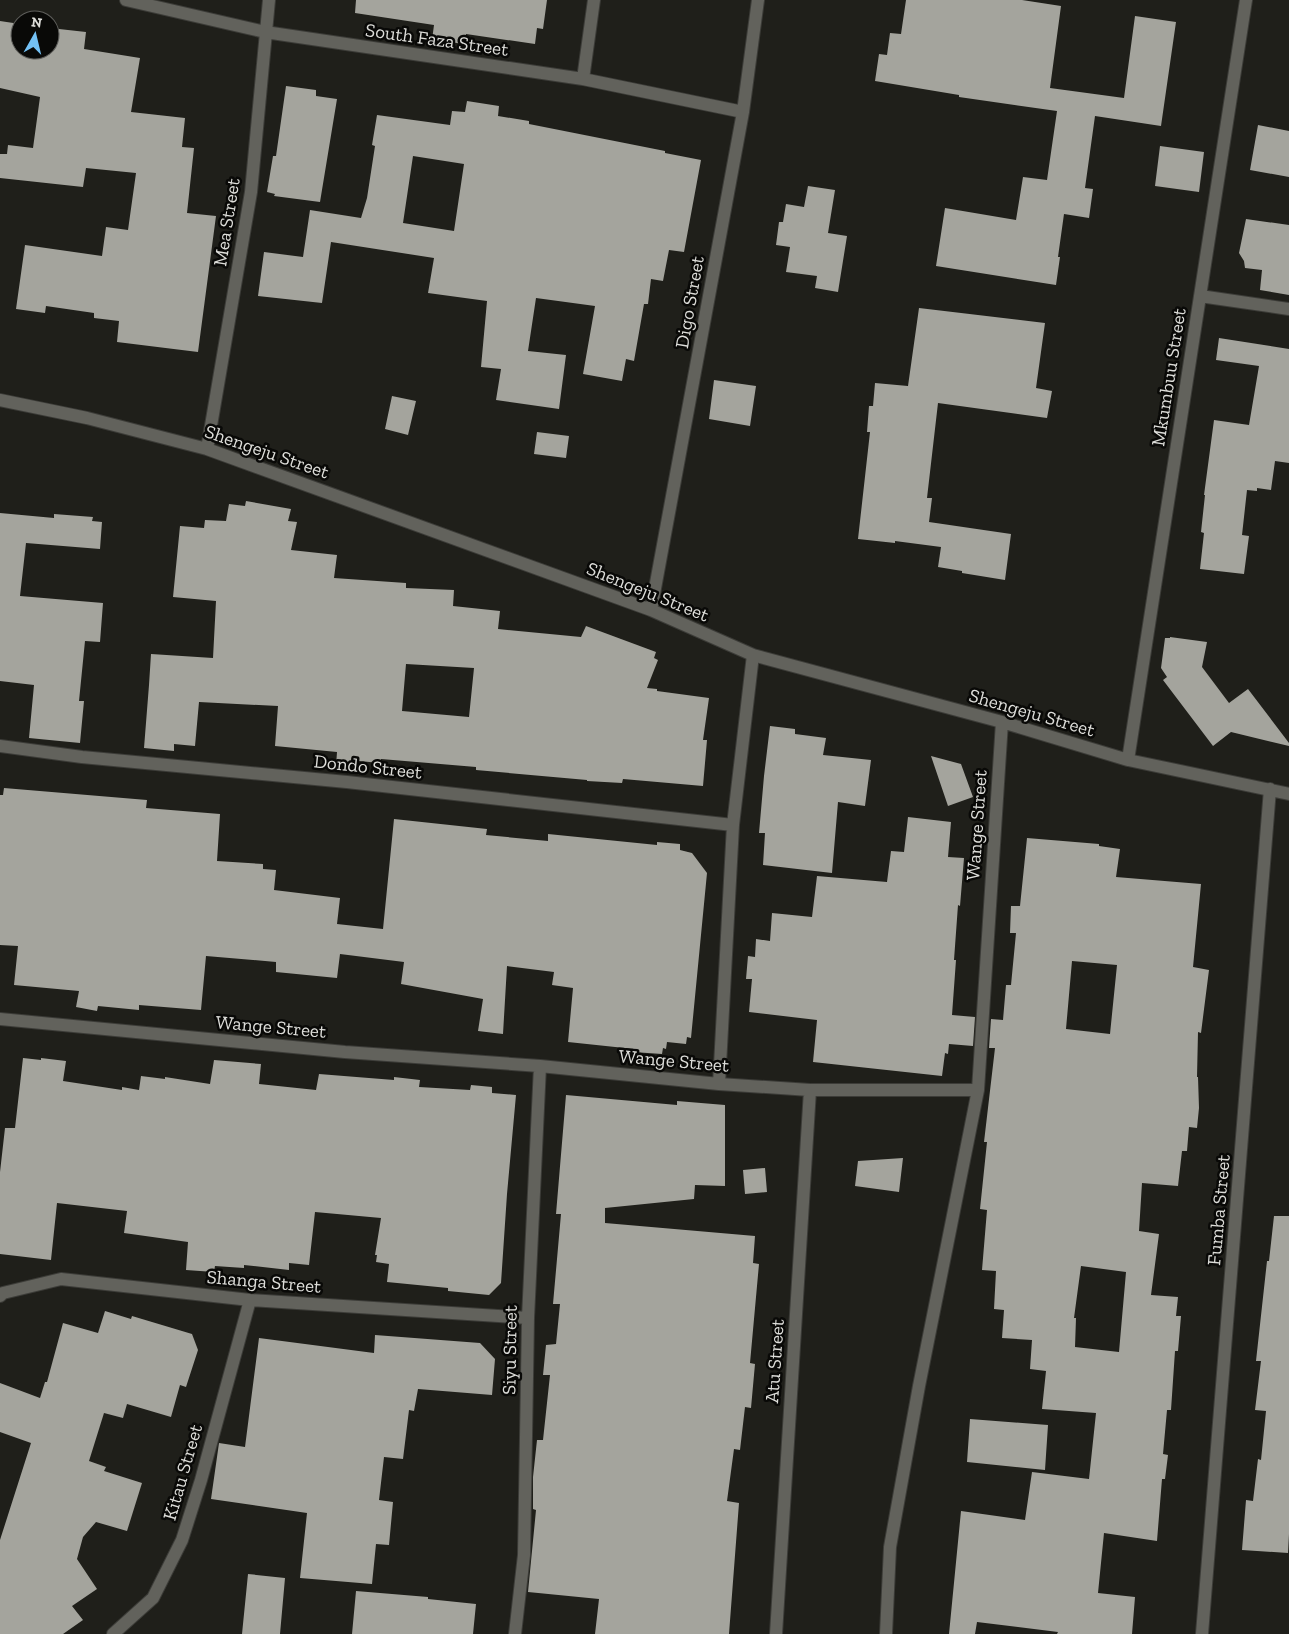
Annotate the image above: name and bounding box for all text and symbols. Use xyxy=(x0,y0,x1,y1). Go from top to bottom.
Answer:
north arrow xyxy=(10,10,60,60)
text: N xyxy=(30,13,44,32)
street label: South Faza Street xyxy=(364,18,510,61)
street label: Mea Street xyxy=(208,176,245,268)
street label: Digo Street xyxy=(670,254,709,350)
street label: Mkumbuu Street xyxy=(1146,306,1191,448)
street label: Shengeju Street xyxy=(202,419,332,483)
street label: Shengeju Street xyxy=(583,556,712,626)
street label: Shengeju Street xyxy=(966,684,1097,741)
street label: Dondo Street xyxy=(313,749,423,784)
street label: Wange Street xyxy=(961,769,992,881)
street label: Wange Street xyxy=(215,1010,327,1043)
street label: Wange Street xyxy=(618,1044,730,1077)
street label: Fumba Street xyxy=(1202,1154,1235,1267)
street label: Shanga Street xyxy=(206,1265,322,1298)
street label: Siyu Street xyxy=(497,1305,522,1395)
street label: Atu Street xyxy=(760,1318,789,1404)
street label: Kitau Street xyxy=(158,1421,207,1523)

